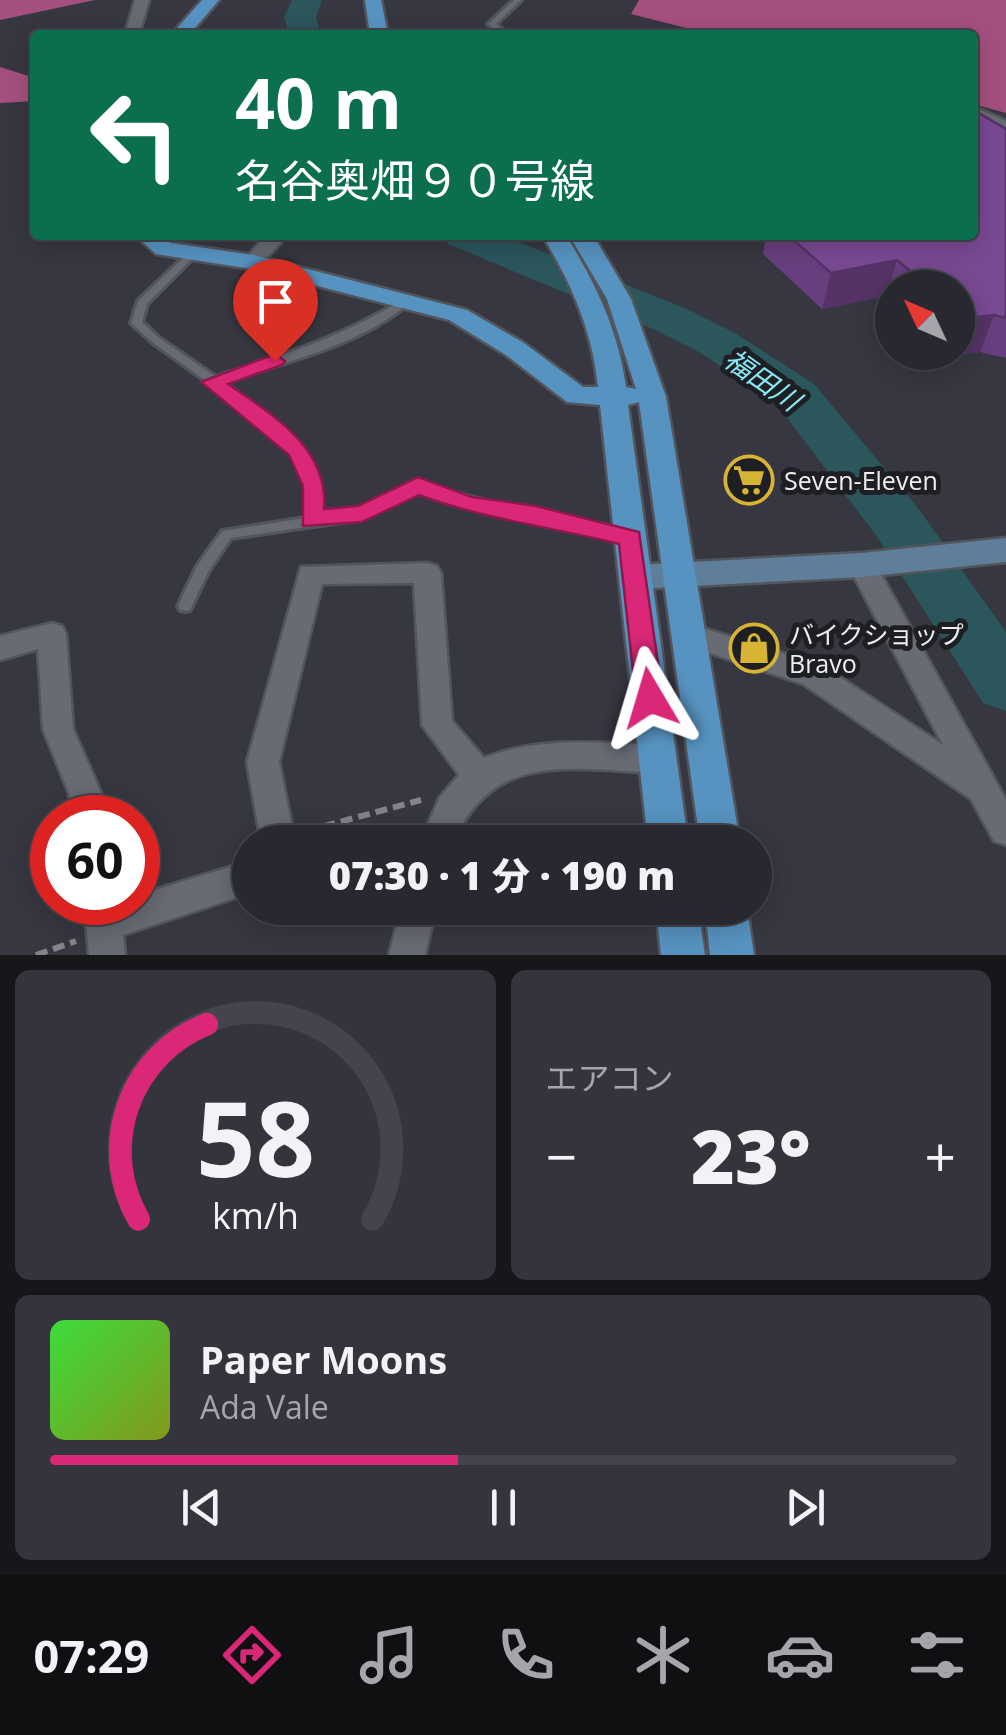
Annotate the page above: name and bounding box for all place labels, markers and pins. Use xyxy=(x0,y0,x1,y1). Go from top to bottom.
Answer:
pin xyxy=(233,259,318,362)
supermarket icon: Seven-Eleven xyxy=(723,454,775,506)
place label: Seven-Eleven xyxy=(784,463,938,497)
place label: バイクショップ Bravo xyxy=(789,617,964,680)
shop icon: バイクショップ Bravo xyxy=(728,622,780,674)

